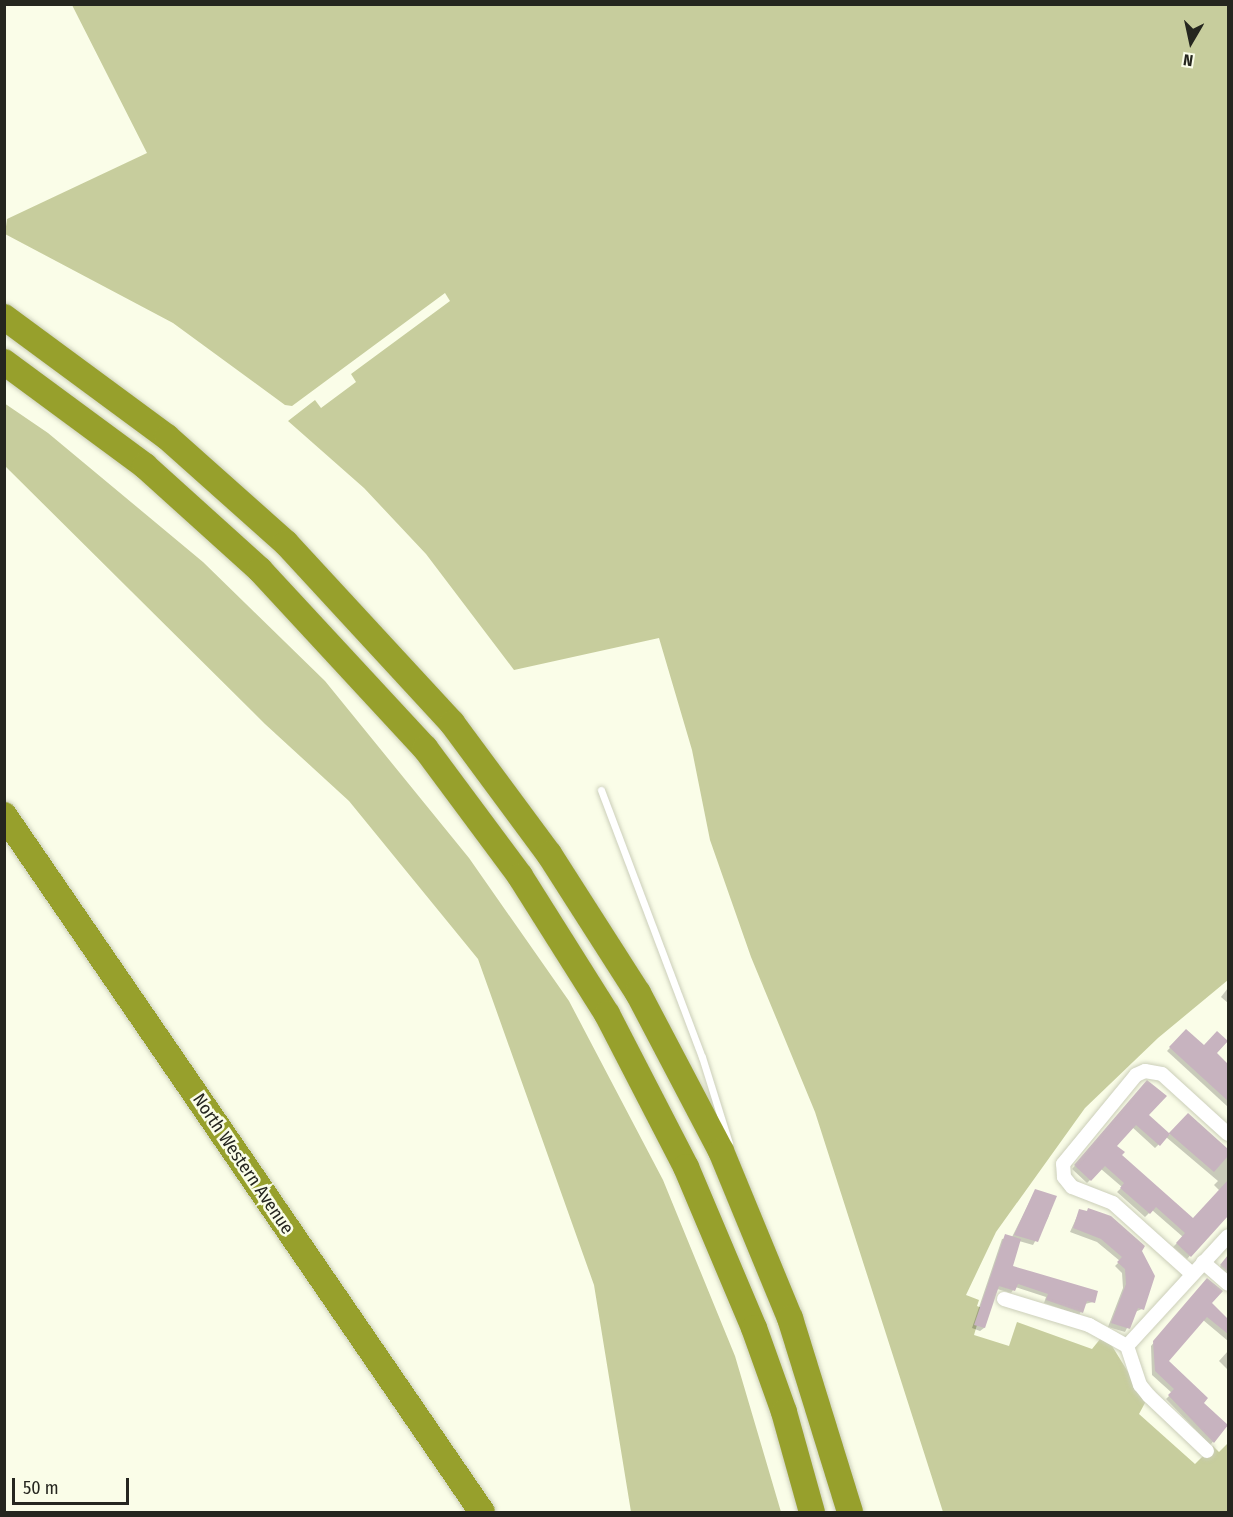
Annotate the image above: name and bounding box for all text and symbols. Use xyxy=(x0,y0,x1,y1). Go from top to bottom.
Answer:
north arrow xyxy=(1161,12,1221,72)
text: N xyxy=(1182,50,1194,70)
street label: North Western Avenue xyxy=(188,1090,298,1238)
scale bar xyxy=(15,1466,132,1504)
text: 50 m xyxy=(23,1477,59,1499)

